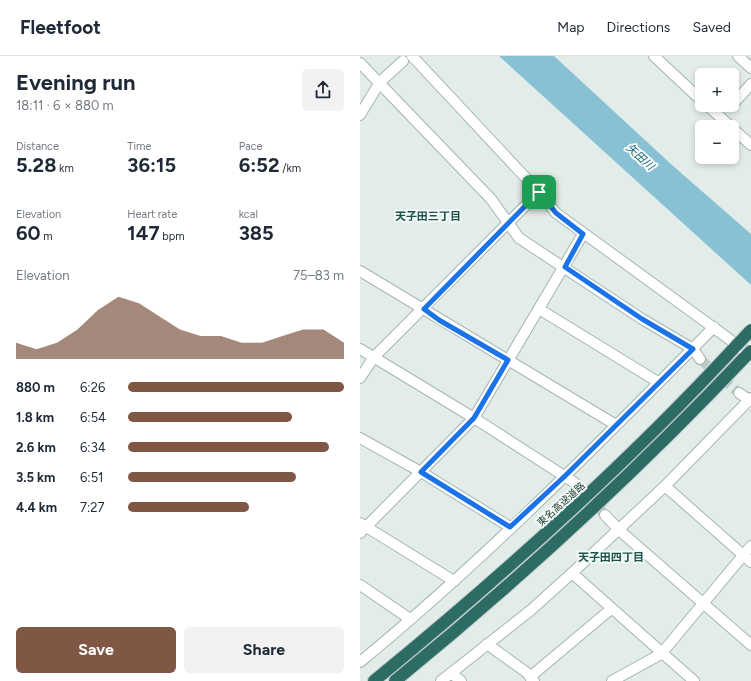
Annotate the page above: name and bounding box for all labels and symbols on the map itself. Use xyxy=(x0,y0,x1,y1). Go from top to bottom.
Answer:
water label: 矢田川 xyxy=(623,141,657,174)
pin xyxy=(522,175,556,209)
district label: 天子田三丁目 xyxy=(395,210,461,223)
street label: 東名高速道路 xyxy=(534,479,588,529)
district label: 天子田四丁目 xyxy=(578,551,644,564)

